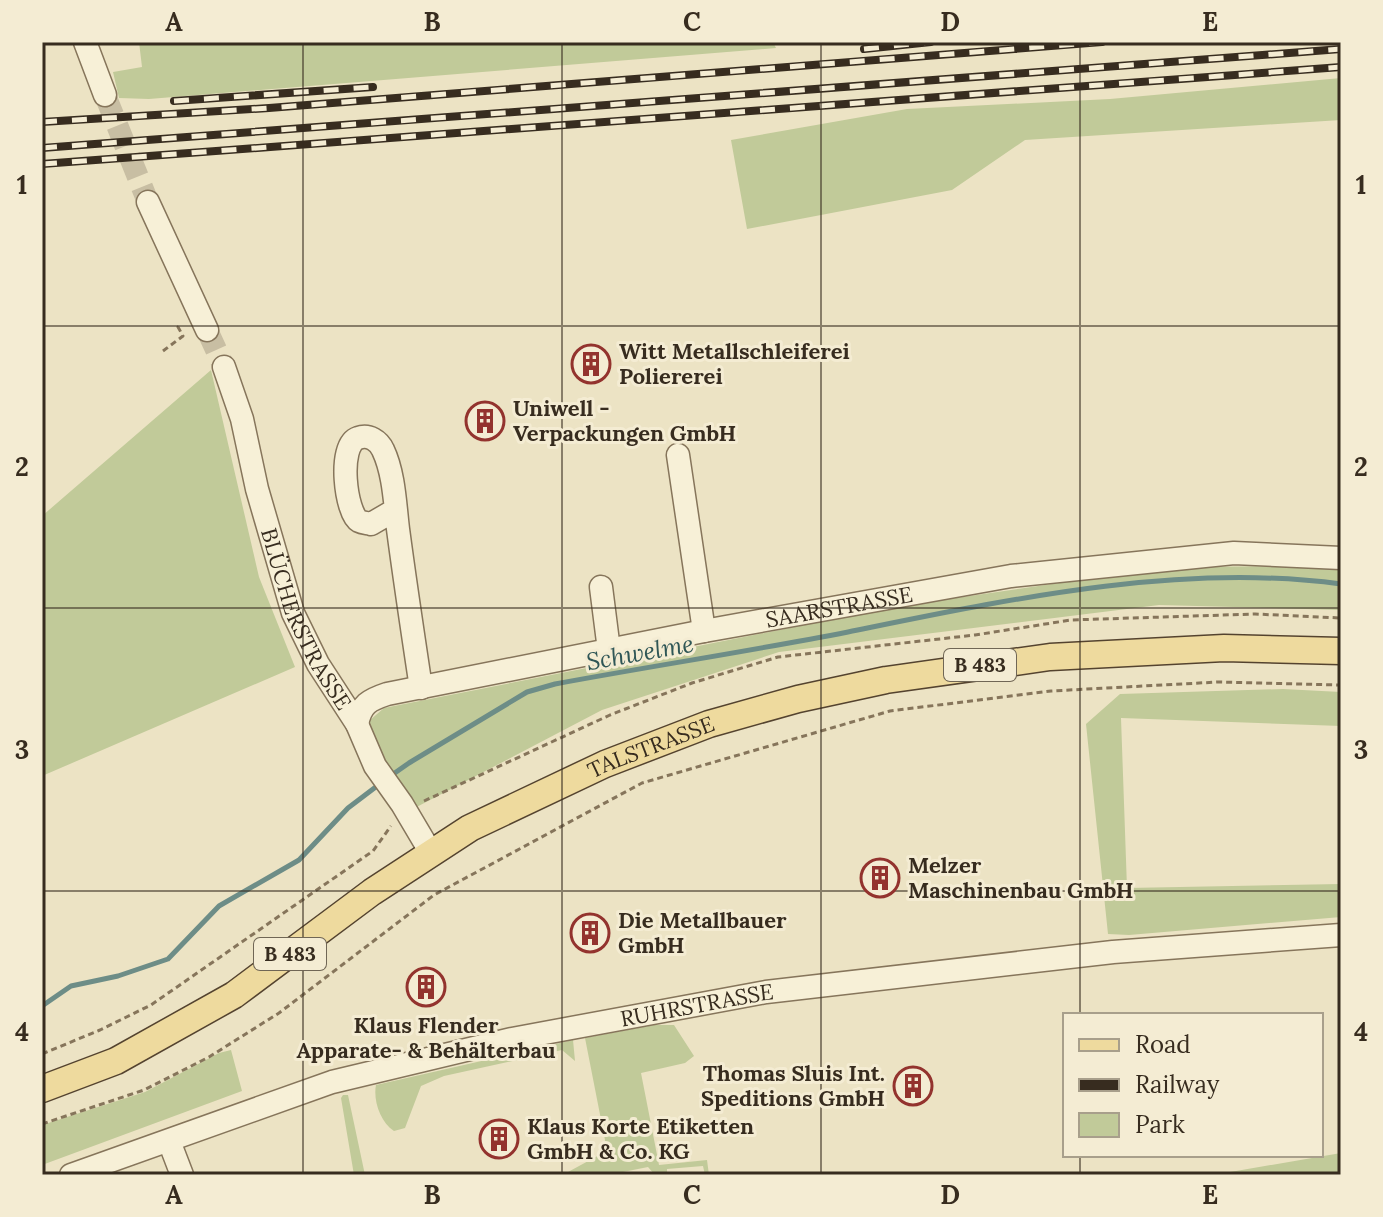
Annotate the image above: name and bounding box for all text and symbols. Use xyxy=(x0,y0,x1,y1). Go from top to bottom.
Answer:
text: A xyxy=(165,5,183,38)
text: B xyxy=(423,5,441,38)
text: C xyxy=(683,5,701,38)
text: D xyxy=(940,5,960,38)
text: E xyxy=(1202,5,1218,38)
text: 1 xyxy=(17,168,27,201)
text: 1 xyxy=(1356,168,1366,201)
place label: Witt Metallschleiferei Poliererei xyxy=(619,337,850,390)
building icon: Witt Metallschleiferei Poliererei xyxy=(570,343,612,385)
place label: Uniwell - Verpackungen GmbH xyxy=(513,394,736,447)
building icon: Uniwell - Verpackungen GmbH xyxy=(464,400,506,442)
text: 2 xyxy=(15,450,29,483)
text: 2 xyxy=(1354,450,1368,483)
street label: BLÜCHERSTRASSE xyxy=(255,525,358,715)
street label: SAARSTRASSE xyxy=(763,580,915,634)
water label: Schwelme xyxy=(584,628,696,677)
road number: B 483 xyxy=(944,649,1016,681)
street label: TALSTRASSE xyxy=(583,709,718,784)
text: 3 xyxy=(15,733,29,766)
text: 3 xyxy=(1354,733,1368,766)
place label: Melzer Maschinenbau GmbH xyxy=(908,851,1134,904)
building icon: Melzer Maschinenbau GmbH xyxy=(859,857,901,899)
place label: Die Metallbauer GmbH xyxy=(618,906,787,959)
building icon: Die Metallbauer GmbH xyxy=(569,912,611,954)
road number: B 483 xyxy=(254,938,326,970)
building icon: Klaus Flender Apparate- & Behälterbau xyxy=(405,966,447,1008)
street label: RUHRSTRASSE xyxy=(618,977,775,1033)
place label: Klaus Flender Apparate- & Behälterbau xyxy=(296,1011,556,1064)
legend xyxy=(1063,1013,1323,1157)
text: 4 xyxy=(15,1015,29,1048)
text: 4 xyxy=(1354,1015,1368,1048)
text: Road xyxy=(1135,1029,1191,1060)
place label: Thomas Sluis Int. Speditions GmbH xyxy=(701,1059,885,1112)
building icon: Thomas Sluis Int. Speditions GmbH xyxy=(892,1065,934,1107)
text: Railway xyxy=(1135,1069,1220,1100)
text: Park xyxy=(1135,1109,1185,1140)
place label: Klaus Korte Etiketten GmbH & Co. KG xyxy=(527,1112,754,1165)
building icon: Klaus Korte Etiketten GmbH & Co. KG xyxy=(478,1118,520,1160)
text: A xyxy=(165,1178,183,1211)
text: B xyxy=(423,1178,441,1211)
text: C xyxy=(683,1178,701,1211)
text: D xyxy=(940,1178,960,1211)
text: E xyxy=(1202,1178,1218,1211)

